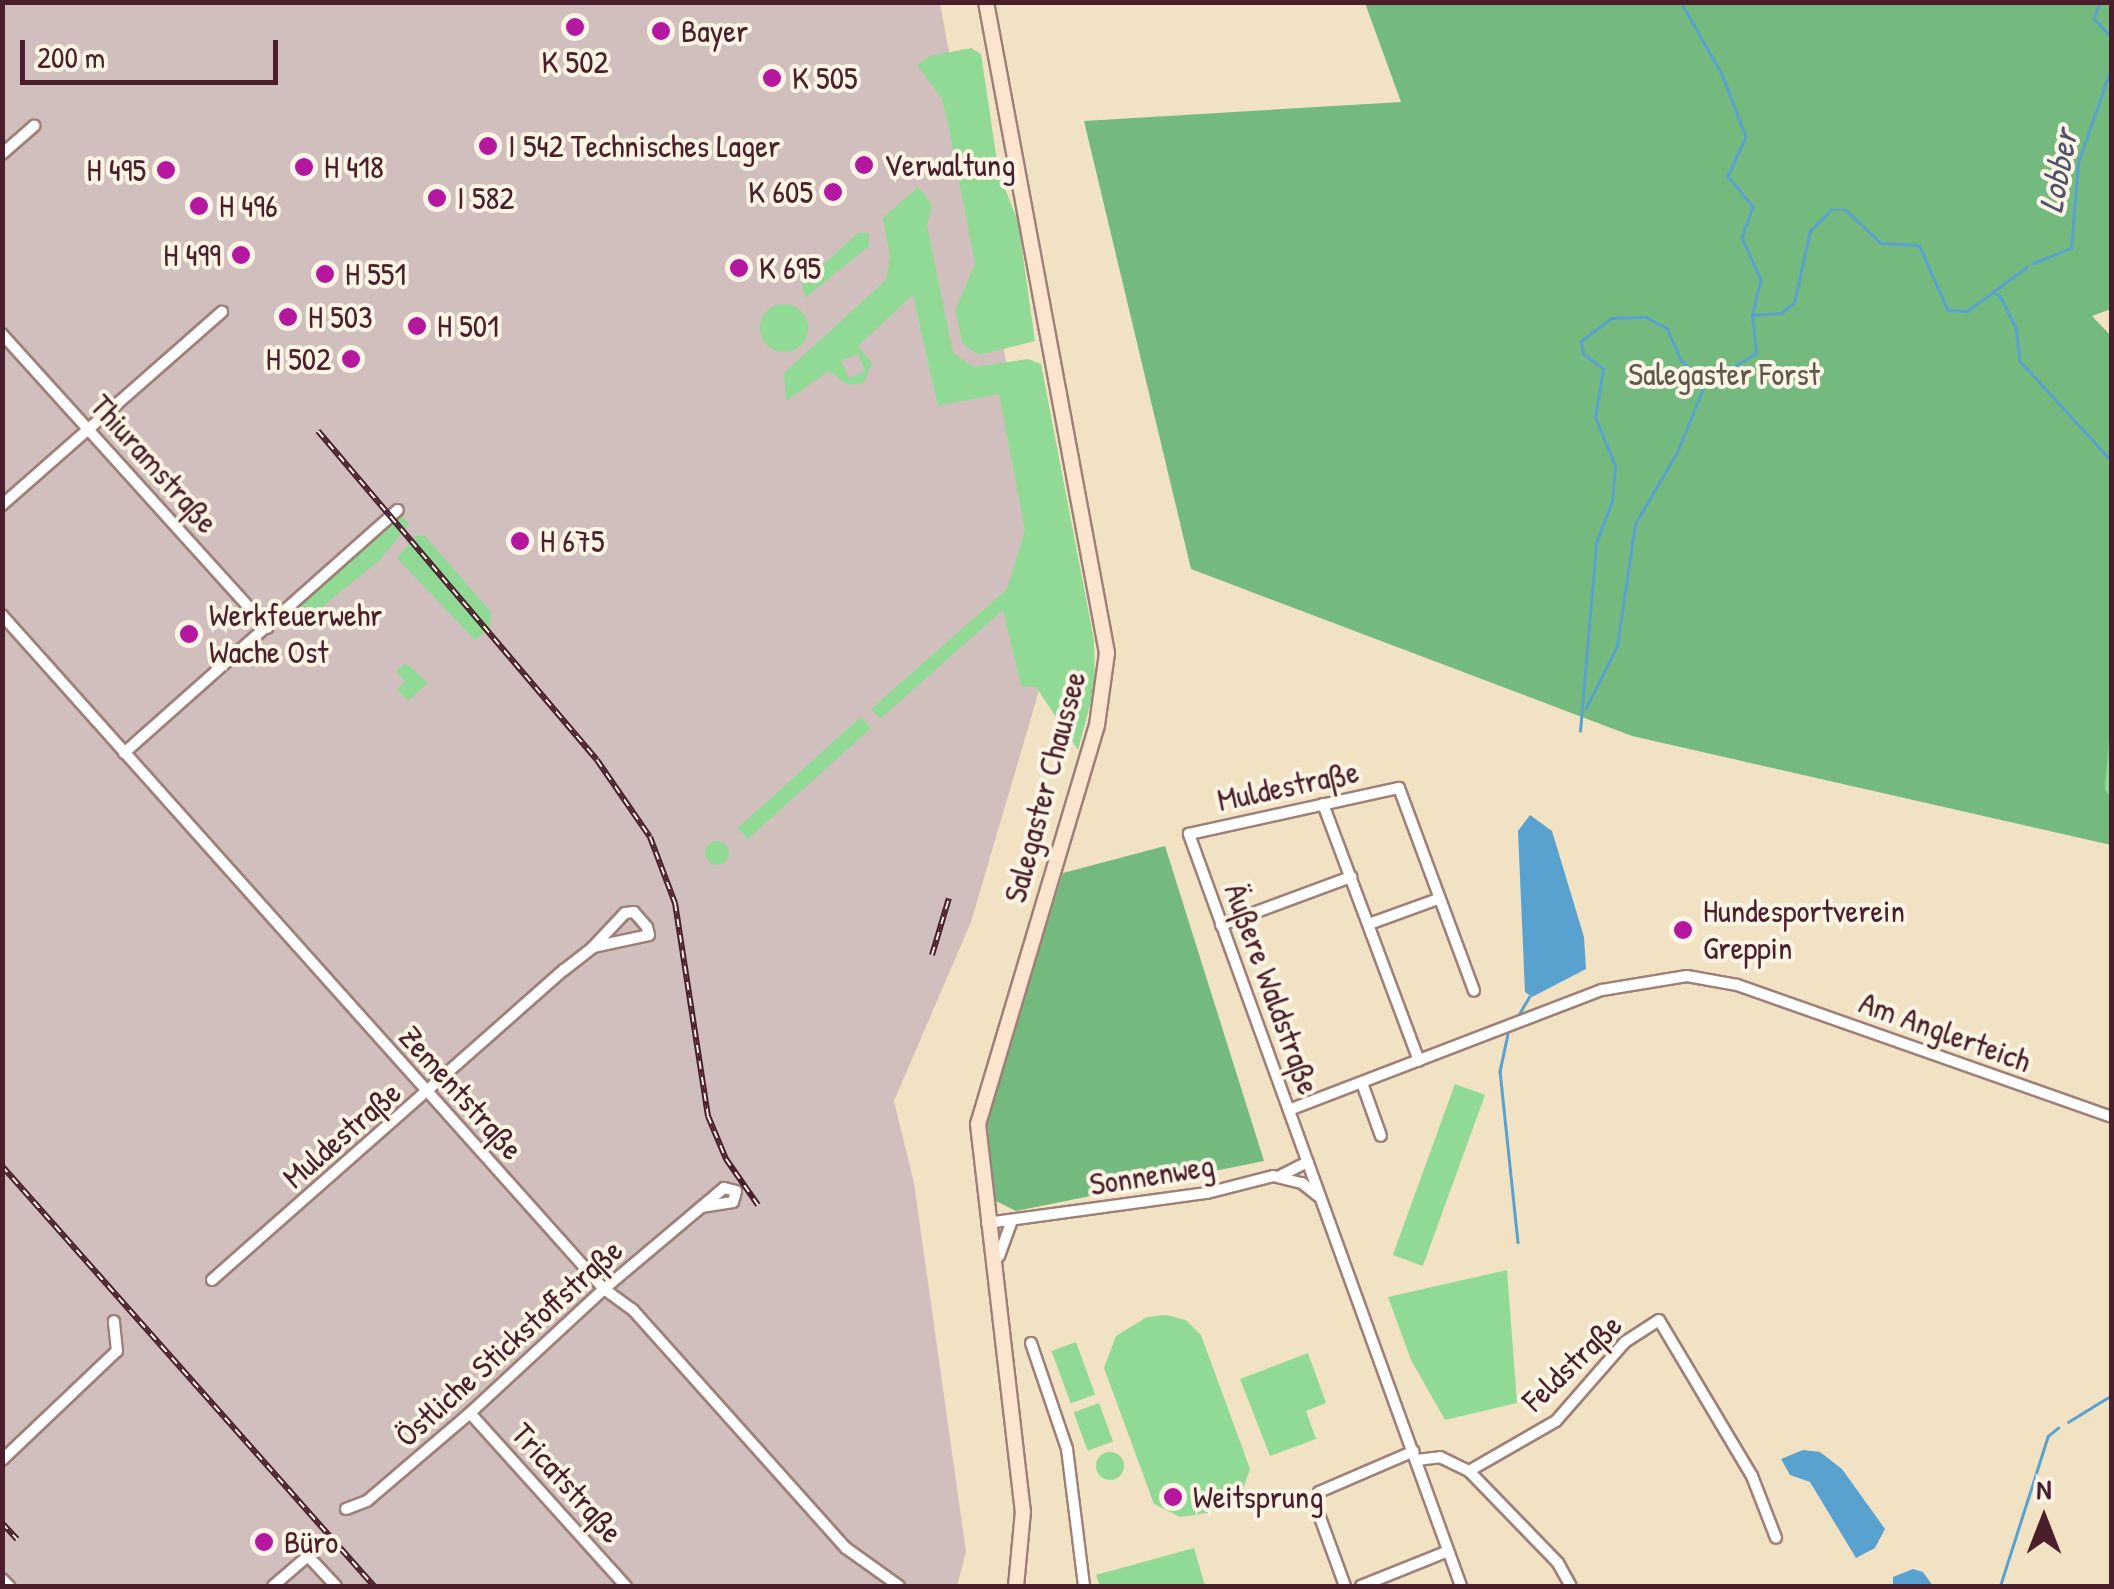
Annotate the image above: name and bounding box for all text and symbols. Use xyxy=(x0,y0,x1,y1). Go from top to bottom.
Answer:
place label: Bayer xyxy=(681,12,748,50)
marker: K 502 xyxy=(564,16,586,38)
scale bar xyxy=(25,20,282,82)
marker: Bayer xyxy=(650,20,672,42)
text: 200 m xyxy=(37,37,105,77)
place label: K 502 xyxy=(542,43,608,81)
place label: K 505 xyxy=(792,59,858,97)
marker: K 505 xyxy=(761,67,783,89)
water label: Lobber xyxy=(2029,126,2087,216)
place label: I 542 Technisches Lager xyxy=(508,127,780,165)
marker: I 542 Technisches Lager xyxy=(477,135,499,157)
place label: Verwaltung xyxy=(884,146,1015,184)
place label: H 418 xyxy=(324,148,384,186)
place label: H 495 xyxy=(86,151,146,189)
marker: Verwaltung xyxy=(853,154,875,176)
marker: H 418 xyxy=(293,156,315,178)
marker: H 495 xyxy=(155,159,177,181)
place label: K 605 xyxy=(748,173,813,211)
place label: I 582 xyxy=(457,179,514,217)
marker: K 605 xyxy=(822,181,844,203)
place label: H 496 xyxy=(219,187,278,225)
marker: I 582 xyxy=(426,187,448,209)
marker: H 496 xyxy=(188,195,210,217)
place label: H 499 xyxy=(163,236,221,274)
marker: H 499 xyxy=(230,244,252,266)
place label: K 695 xyxy=(759,249,821,287)
place label: H 551 xyxy=(345,255,406,293)
marker: K 695 xyxy=(728,257,750,279)
marker: H 551 xyxy=(314,263,336,285)
place label: H 503 xyxy=(308,298,373,336)
marker: H 503 xyxy=(277,306,299,328)
place label: H 501 xyxy=(437,307,499,345)
marker: H 501 xyxy=(406,315,428,337)
place label: H 502 xyxy=(266,340,331,378)
marker: H 502 xyxy=(340,348,362,370)
park label: Salegaster Forst xyxy=(1628,355,1820,393)
street label: Thiuramstraße xyxy=(82,387,226,541)
place label: H 675 xyxy=(540,522,604,560)
marker: H 675 xyxy=(509,530,531,552)
place label: Werkfeuerwehr Wache Ost xyxy=(209,597,382,672)
marker: Werkfeuerwehr Wache Ost xyxy=(178,623,200,645)
street label: Salegaster Chaussee xyxy=(996,667,1094,907)
street label: Muldestraße xyxy=(1214,752,1362,820)
street label: Äußere Waldstraße xyxy=(1216,878,1328,1100)
place label: Hundesportverein Greppin xyxy=(1703,893,1905,968)
marker: Hundesportverein Greppin xyxy=(1672,919,1694,941)
street label: Am Anglerteich xyxy=(1854,983,2036,1081)
street label: Zementstraße xyxy=(391,1018,531,1168)
street label: Muldestraße xyxy=(275,1073,409,1197)
street label: Sonnenweg xyxy=(1087,1146,1217,1204)
street label: Östliche Stickstoffstraße xyxy=(388,1231,630,1455)
street label: Feldstraße xyxy=(1514,1306,1630,1420)
street label: Tricatstraße xyxy=(503,1415,631,1551)
north arrow xyxy=(1994,1469,2094,1569)
text: N xyxy=(2037,1470,2051,1508)
place label: Weitsprung xyxy=(1193,1478,1323,1516)
marker: Weitsprung xyxy=(1162,1486,1184,1508)
place label: Büro xyxy=(284,1523,338,1561)
marker: Büro xyxy=(253,1531,275,1553)

